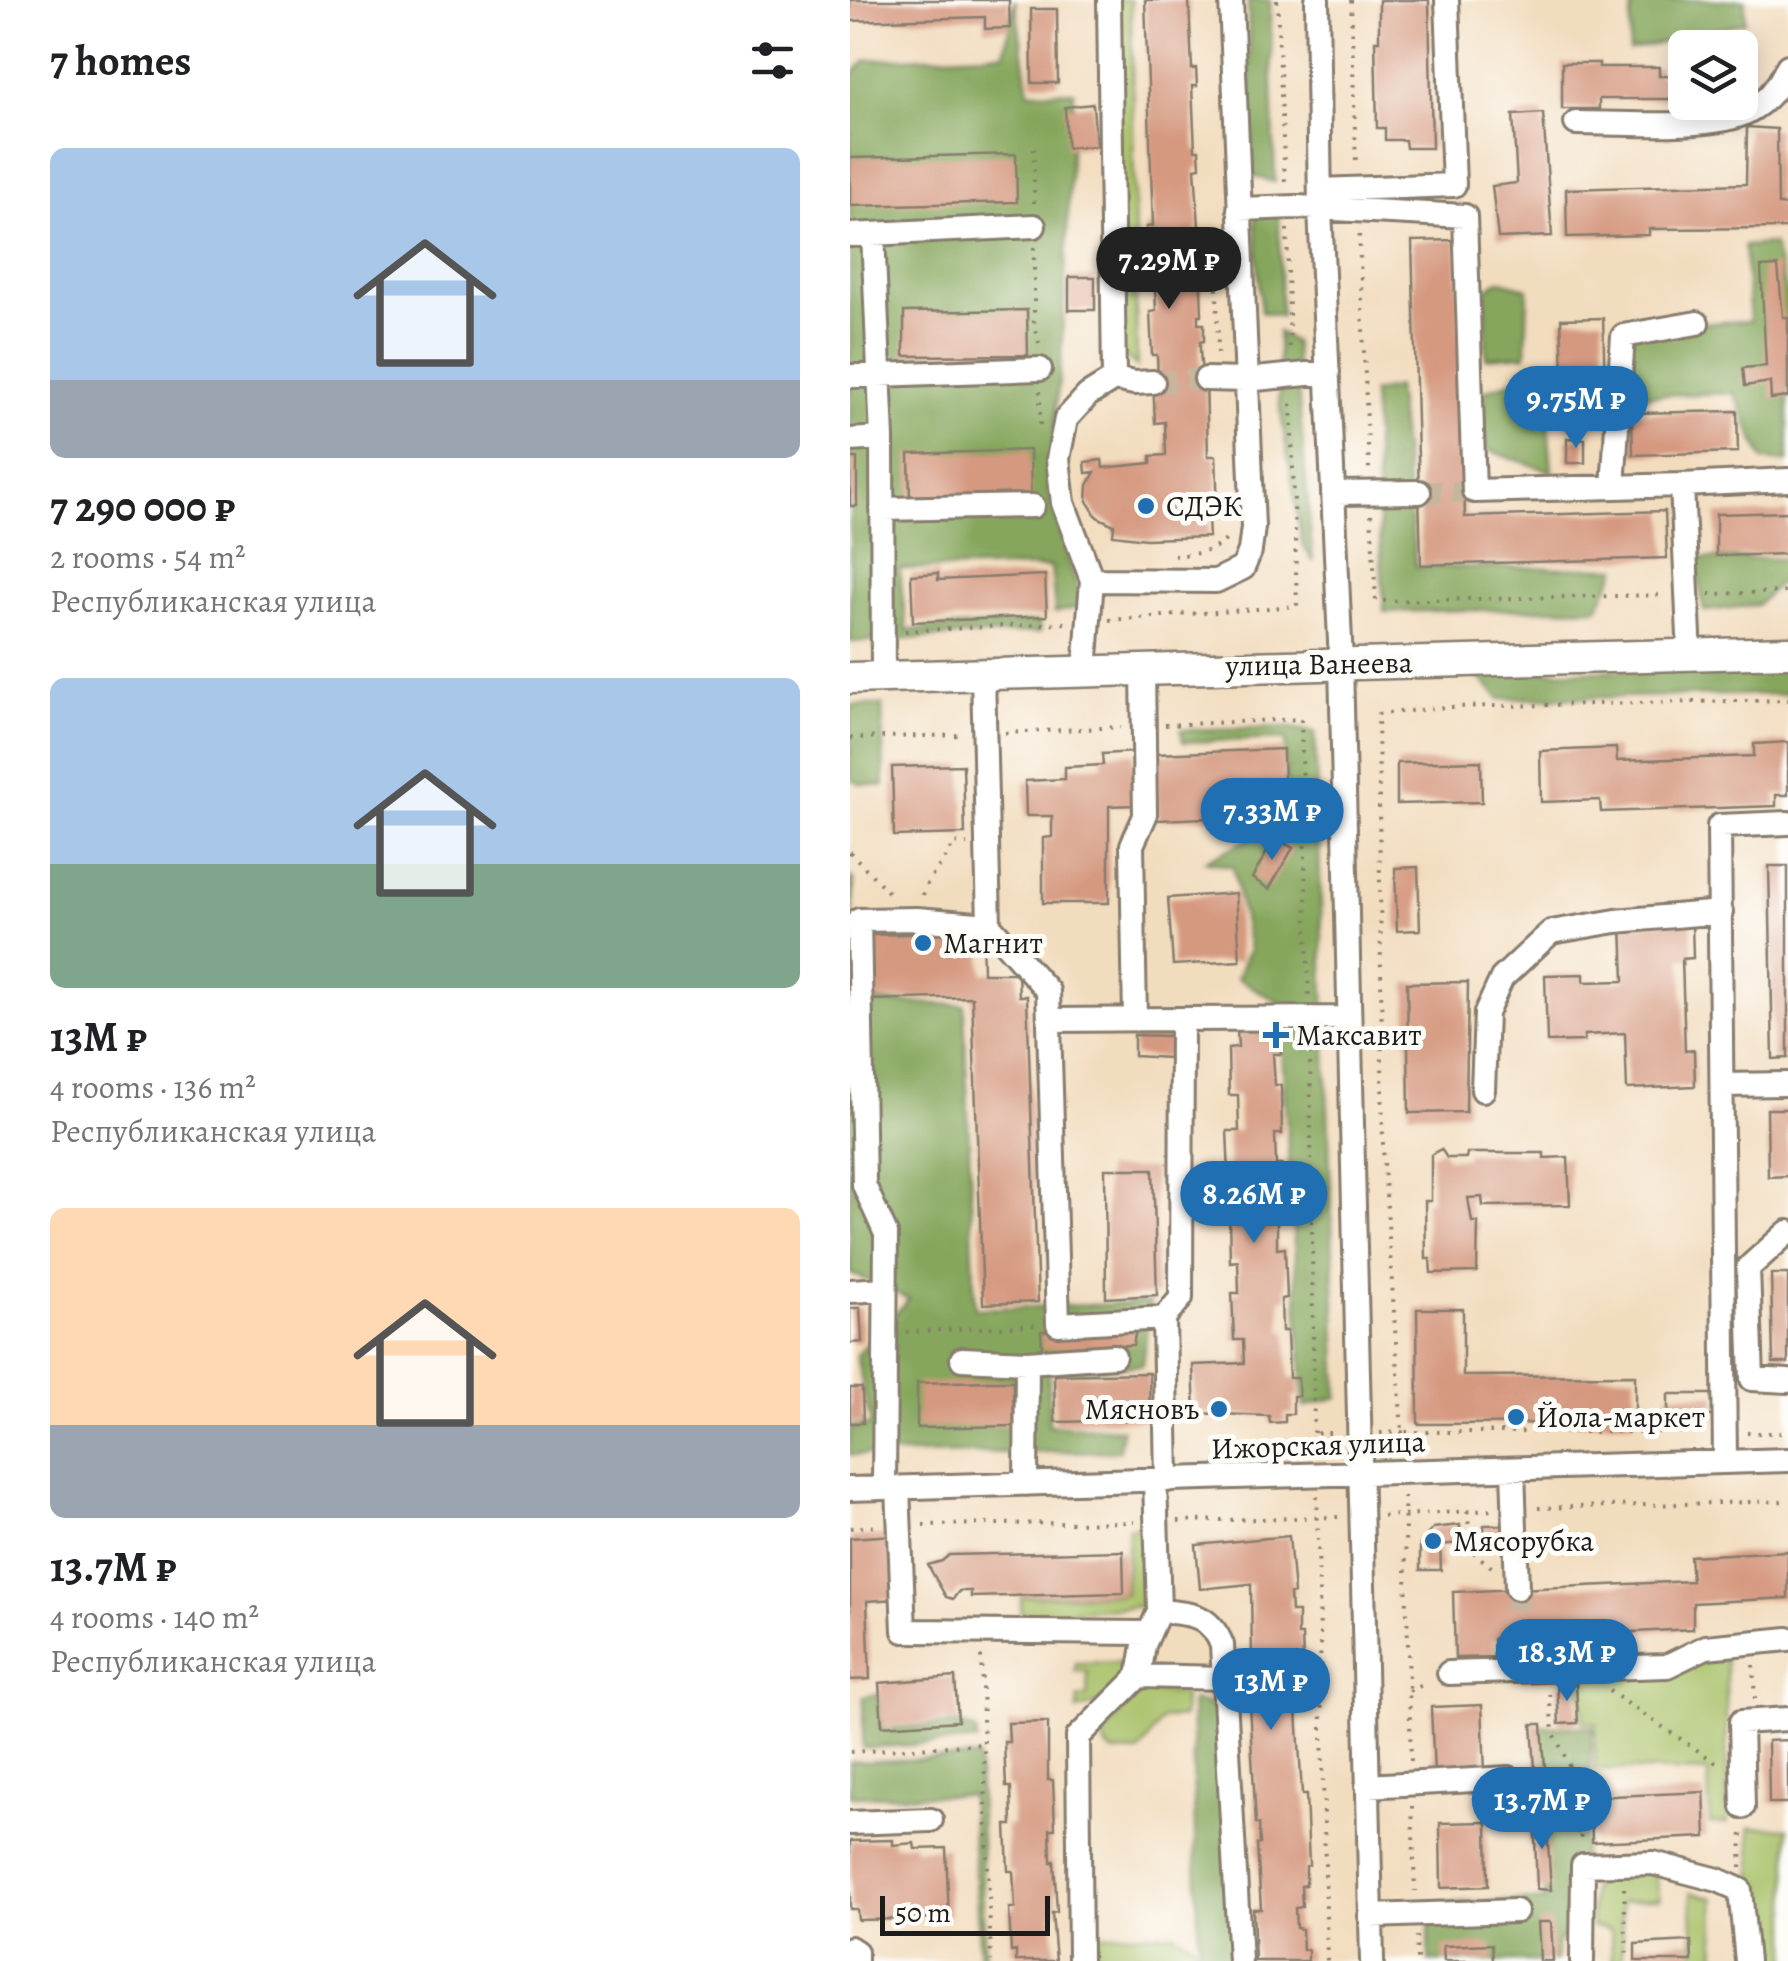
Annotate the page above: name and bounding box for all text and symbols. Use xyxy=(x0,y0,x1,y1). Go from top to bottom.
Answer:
map controls xyxy=(1668,30,1758,120)
button: layers xyxy=(1668,30,1758,120)
text: 7 homes xyxy=(50,32,191,89)
icon: filters xyxy=(745,33,800,88)
icon: home xyxy=(335,213,515,393)
pin: 7.29M ₽ xyxy=(1077,227,1261,312)
text: 7.29M ₽ xyxy=(1118,237,1220,281)
pin: 9.75M ₽ xyxy=(1484,366,1668,451)
text: 9.75M ₽ xyxy=(1526,376,1626,420)
text: 7 290 000 ₽ xyxy=(50,478,235,535)
place label: СДЭК xyxy=(1166,486,1242,526)
marker: СДЭК xyxy=(1135,495,1157,517)
text: 2 rooms · 54 m² xyxy=(50,535,246,579)
text: Республиканская улица xyxy=(50,579,376,623)
street label: улица Ванеева xyxy=(1224,642,1413,686)
icon: home xyxy=(335,743,515,923)
pin: 7.33M ₽ xyxy=(1180,778,1364,863)
text: 7.33M ₽ xyxy=(1223,788,1321,832)
place label: Магнит xyxy=(943,923,1043,963)
marker: Магнит xyxy=(912,932,934,954)
text: 13M ₽ xyxy=(50,1008,147,1065)
place label: Максавит xyxy=(1296,1015,1422,1055)
marker: Максавит xyxy=(1265,1024,1287,1046)
text: 4 rooms · 136 m² xyxy=(50,1065,256,1109)
text: Республиканская улица xyxy=(50,1109,376,1153)
pin: 8.26M ₽ xyxy=(1162,1161,1346,1246)
text: 8.26M ₽ xyxy=(1202,1171,1306,1215)
icon: home xyxy=(335,1273,515,1453)
place label: Мясновъ xyxy=(1084,1389,1199,1429)
place label: Йола-маркет xyxy=(1536,1397,1705,1437)
marker: Мясновъ xyxy=(1208,1398,1230,1420)
marker: Йола-маркет xyxy=(1505,1406,1527,1428)
street label: Ижорская улица xyxy=(1210,1421,1426,1469)
place label: Мясорубка xyxy=(1453,1521,1594,1561)
marker: Мясорубка xyxy=(1422,1530,1444,1552)
text: 13.7M ₽ xyxy=(50,1538,177,1595)
text: 4 rooms · 140 m² xyxy=(50,1595,259,1639)
pin: 18.3M ₽ xyxy=(1475,1619,1659,1704)
text: 18.3M ₽ xyxy=(1518,1629,1616,1673)
text: Республиканская улица xyxy=(50,1639,376,1683)
pin: 13M ₽ xyxy=(1201,1648,1341,1733)
text: 13M ₽ xyxy=(1234,1658,1308,1702)
pin: 13.7M ₽ xyxy=(1450,1767,1634,1852)
text: 13.7M ₽ xyxy=(1494,1777,1590,1821)
scale bar xyxy=(880,1891,1050,1936)
text: 50 m xyxy=(895,1894,951,1932)

